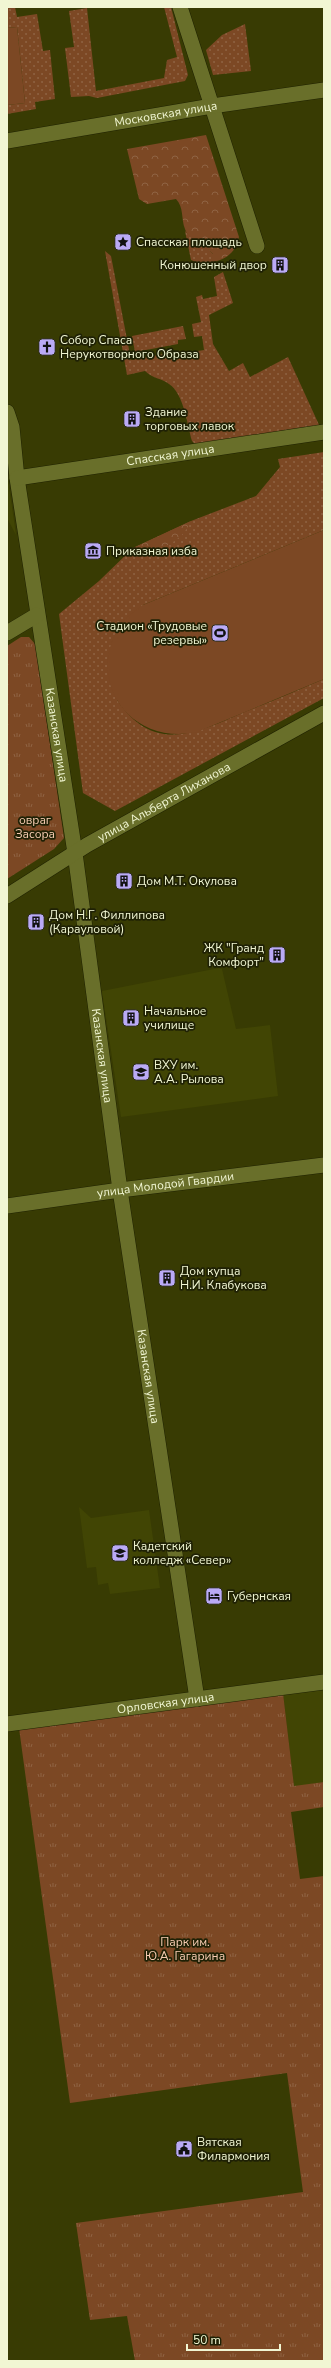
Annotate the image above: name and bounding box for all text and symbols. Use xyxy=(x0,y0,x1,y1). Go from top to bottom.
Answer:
street label: Московская улица xyxy=(113,97,218,131)
place icon: Спасская площадь xyxy=(113,232,133,252)
place label: Спасская площадь xyxy=(136,234,242,250)
building icon: Конюшенный двор xyxy=(270,255,290,275)
place label: Конюшенный двор xyxy=(160,257,267,273)
place label: Собор Спаса Нерукотворного Образа xyxy=(60,332,199,362)
church icon: Собор Спаса Нерукотворного Образа xyxy=(37,337,57,357)
place label: Здание торговых лавок xyxy=(145,404,235,434)
building icon: Здание торговых лавок xyxy=(122,409,142,429)
street label: Спасская улица xyxy=(125,441,215,470)
museum icon: Приказная изба xyxy=(83,541,103,561)
place label: Приказная изба xyxy=(106,543,197,559)
place label: Стадион «Трудовые резервы» xyxy=(96,618,207,648)
sports icon: Стадион «Трудовые резервы» xyxy=(210,623,230,643)
street label: Казанская улица xyxy=(42,687,72,783)
street label: улица Альберта Лиханова xyxy=(95,759,233,846)
park label: овраг Засора xyxy=(15,812,55,842)
building icon: Дом М.Т. Окулова xyxy=(114,871,134,891)
place label: Дом М.Т. Окулова xyxy=(137,873,237,889)
place label: Дом Н.Г. Филлипова (Карауловой) xyxy=(49,907,165,937)
building icon: Дом Н.Г. Филлипова (Карауловой) xyxy=(26,912,46,932)
place label: ЖК "Гранд Комфорт" xyxy=(204,940,264,970)
building icon: ЖК "Гранд Комфорт" xyxy=(267,945,287,965)
place label: Начальное училище xyxy=(144,1003,206,1033)
street label: Казанская улица xyxy=(88,1007,116,1104)
building icon: Начальное училище xyxy=(121,1008,141,1028)
place label: ВХУ им. А.А. Рылова xyxy=(154,1057,224,1087)
school or university icon: ВХУ им. А.А. Рылова xyxy=(131,1062,151,1082)
street label: улица Молодой Гвардии xyxy=(96,1168,235,1201)
place label: Дом купца Н.И. Клабукова xyxy=(180,1263,267,1293)
building icon: Дом купца Н.И. Клабукова xyxy=(157,1268,177,1288)
street label: Казанская улица xyxy=(133,1328,163,1425)
place label: Кадетский колледж «Север» xyxy=(133,1538,231,1568)
school or university icon: Кадетский колледж «Север» xyxy=(110,1543,130,1563)
hotel icon: Губернская xyxy=(204,1586,224,1606)
place label: Губернская xyxy=(227,1588,291,1604)
street label: Орловская улица xyxy=(116,1689,215,1717)
park label: Парк им. Ю.А. Гагарина xyxy=(145,1934,225,1964)
place label: Вятская Филармония xyxy=(197,2134,270,2164)
public building icon: Вятская Филармония xyxy=(174,2139,194,2159)
scale bar xyxy=(187,2326,280,2352)
text: 50 m xyxy=(193,2332,221,2348)

